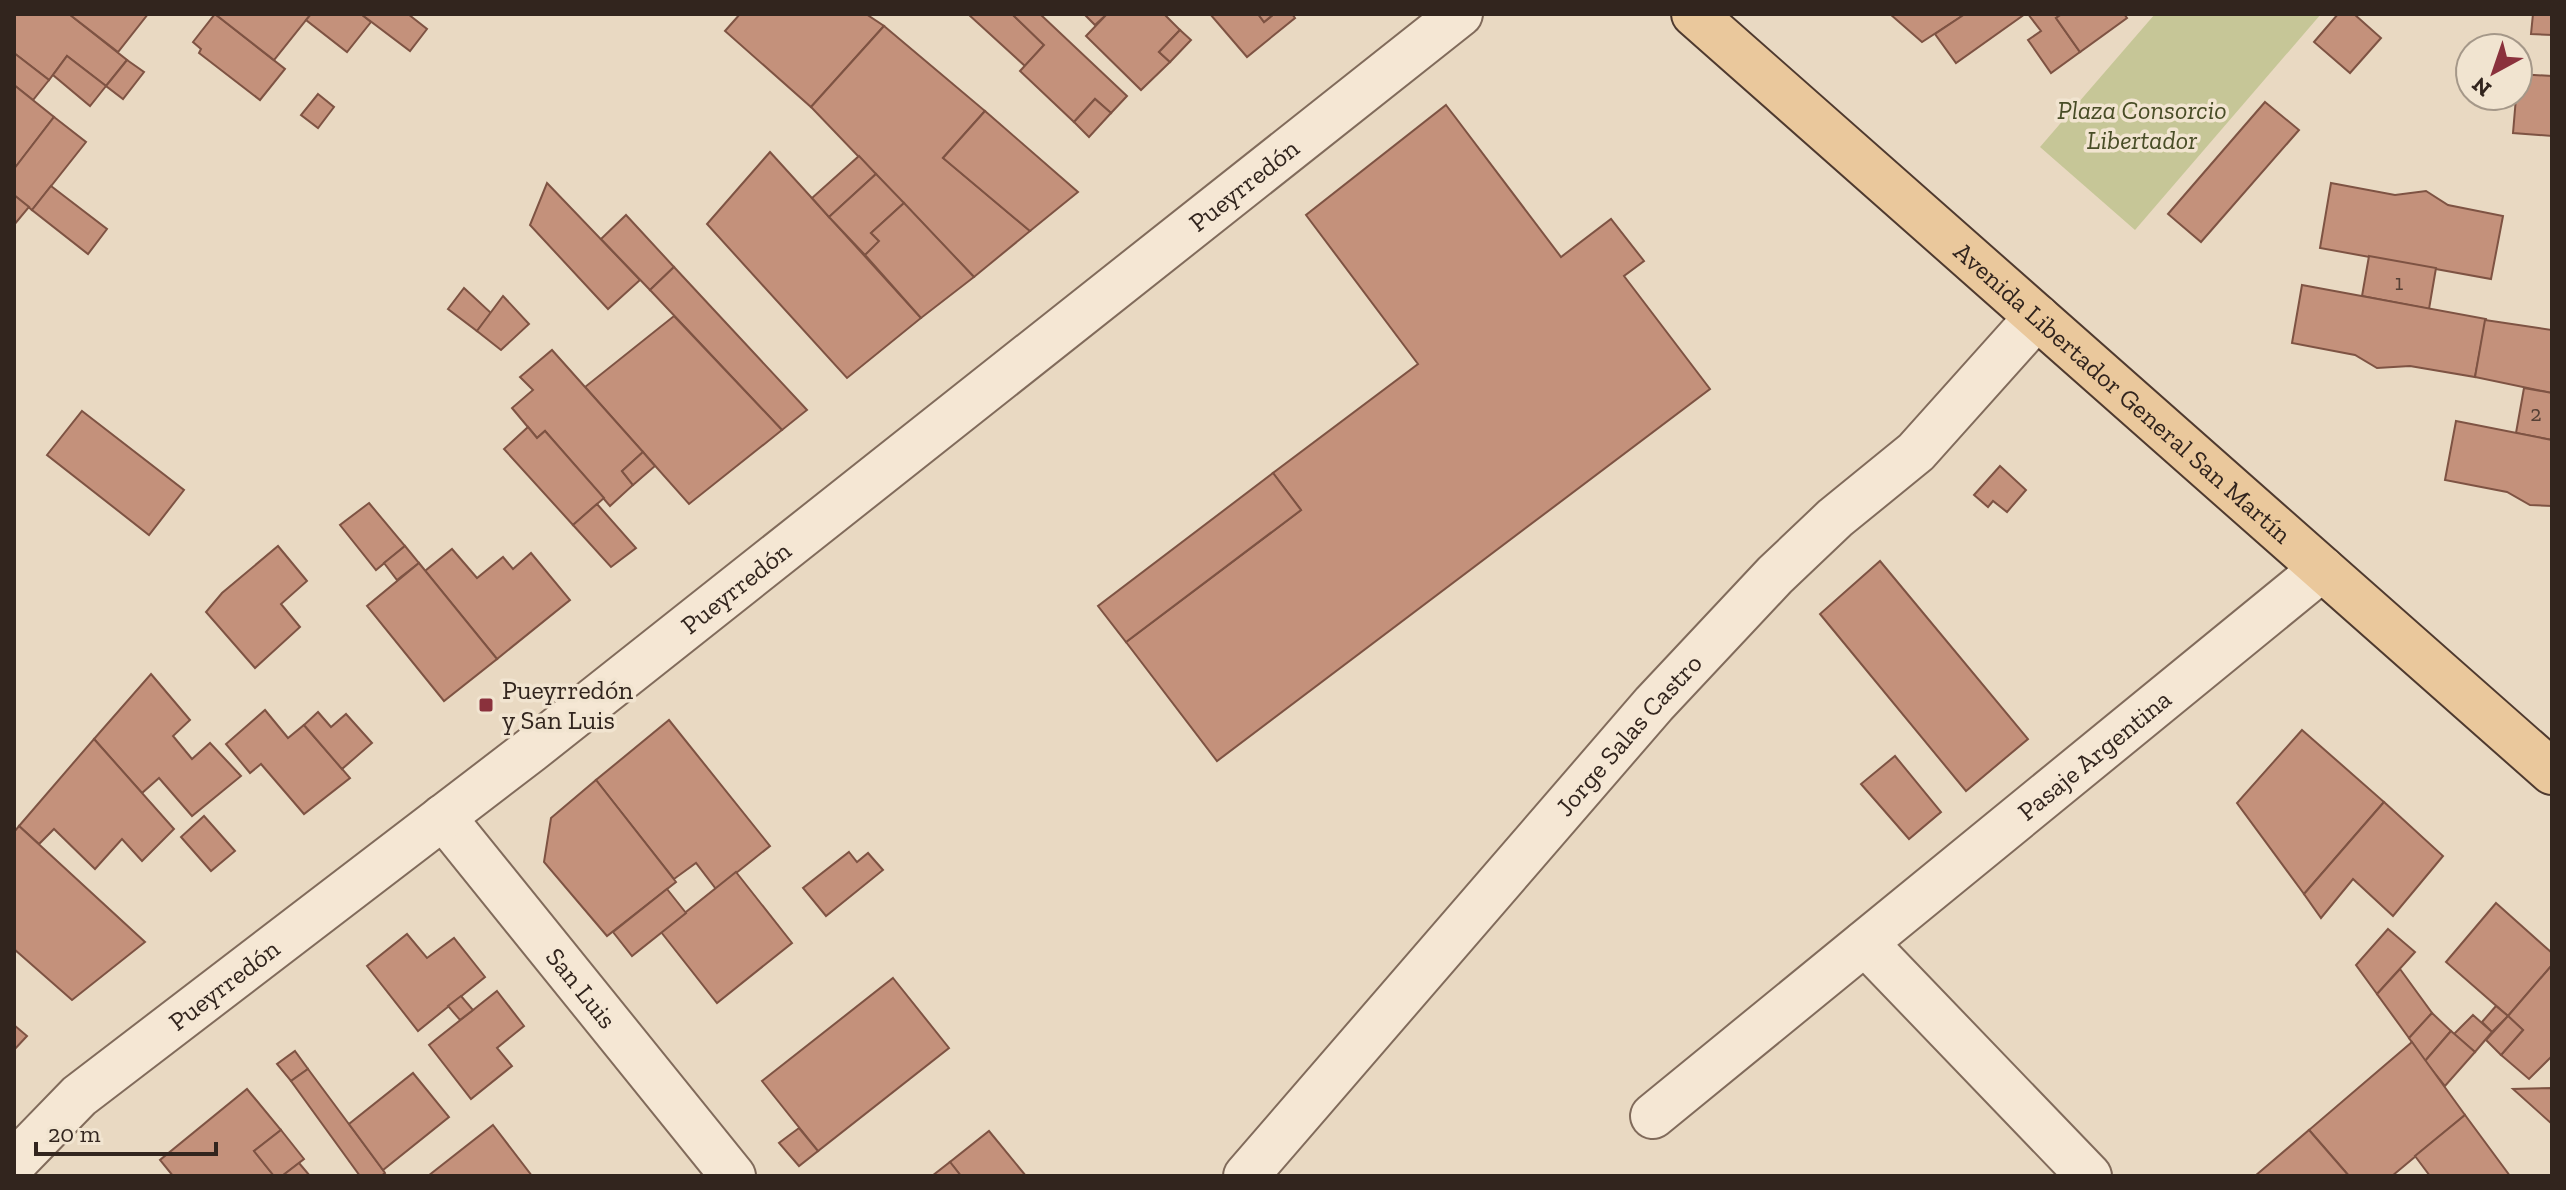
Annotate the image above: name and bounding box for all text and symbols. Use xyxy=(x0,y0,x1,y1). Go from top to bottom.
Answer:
north arrow xyxy=(2454,32,2534,112)
text: N xyxy=(2466,71,2497,103)
park label: Plaza Consorcio Libertador xyxy=(2057,94,2227,156)
street label: Pueyrredón xyxy=(1182,132,1305,239)
street label: Avenida Libertador General San Martín xyxy=(1947,235,2298,550)
house number: 1 xyxy=(2395,269,2404,296)
house number: 2 xyxy=(2530,400,2542,427)
street label: Pueyrredón xyxy=(675,534,797,641)
street label: Jorge Salas Castro xyxy=(1549,647,1709,822)
place label: Pueyrredón y San Luis xyxy=(502,674,633,736)
street label: Pasaje Argentina xyxy=(2011,683,2178,827)
marker: Pueyrredón y San Luis xyxy=(477,696,495,714)
street label: Pueyrredón xyxy=(162,932,286,1038)
street label: San Luis xyxy=(539,941,623,1035)
scale bar xyxy=(36,1106,216,1156)
text: 20 m xyxy=(48,1119,101,1148)

